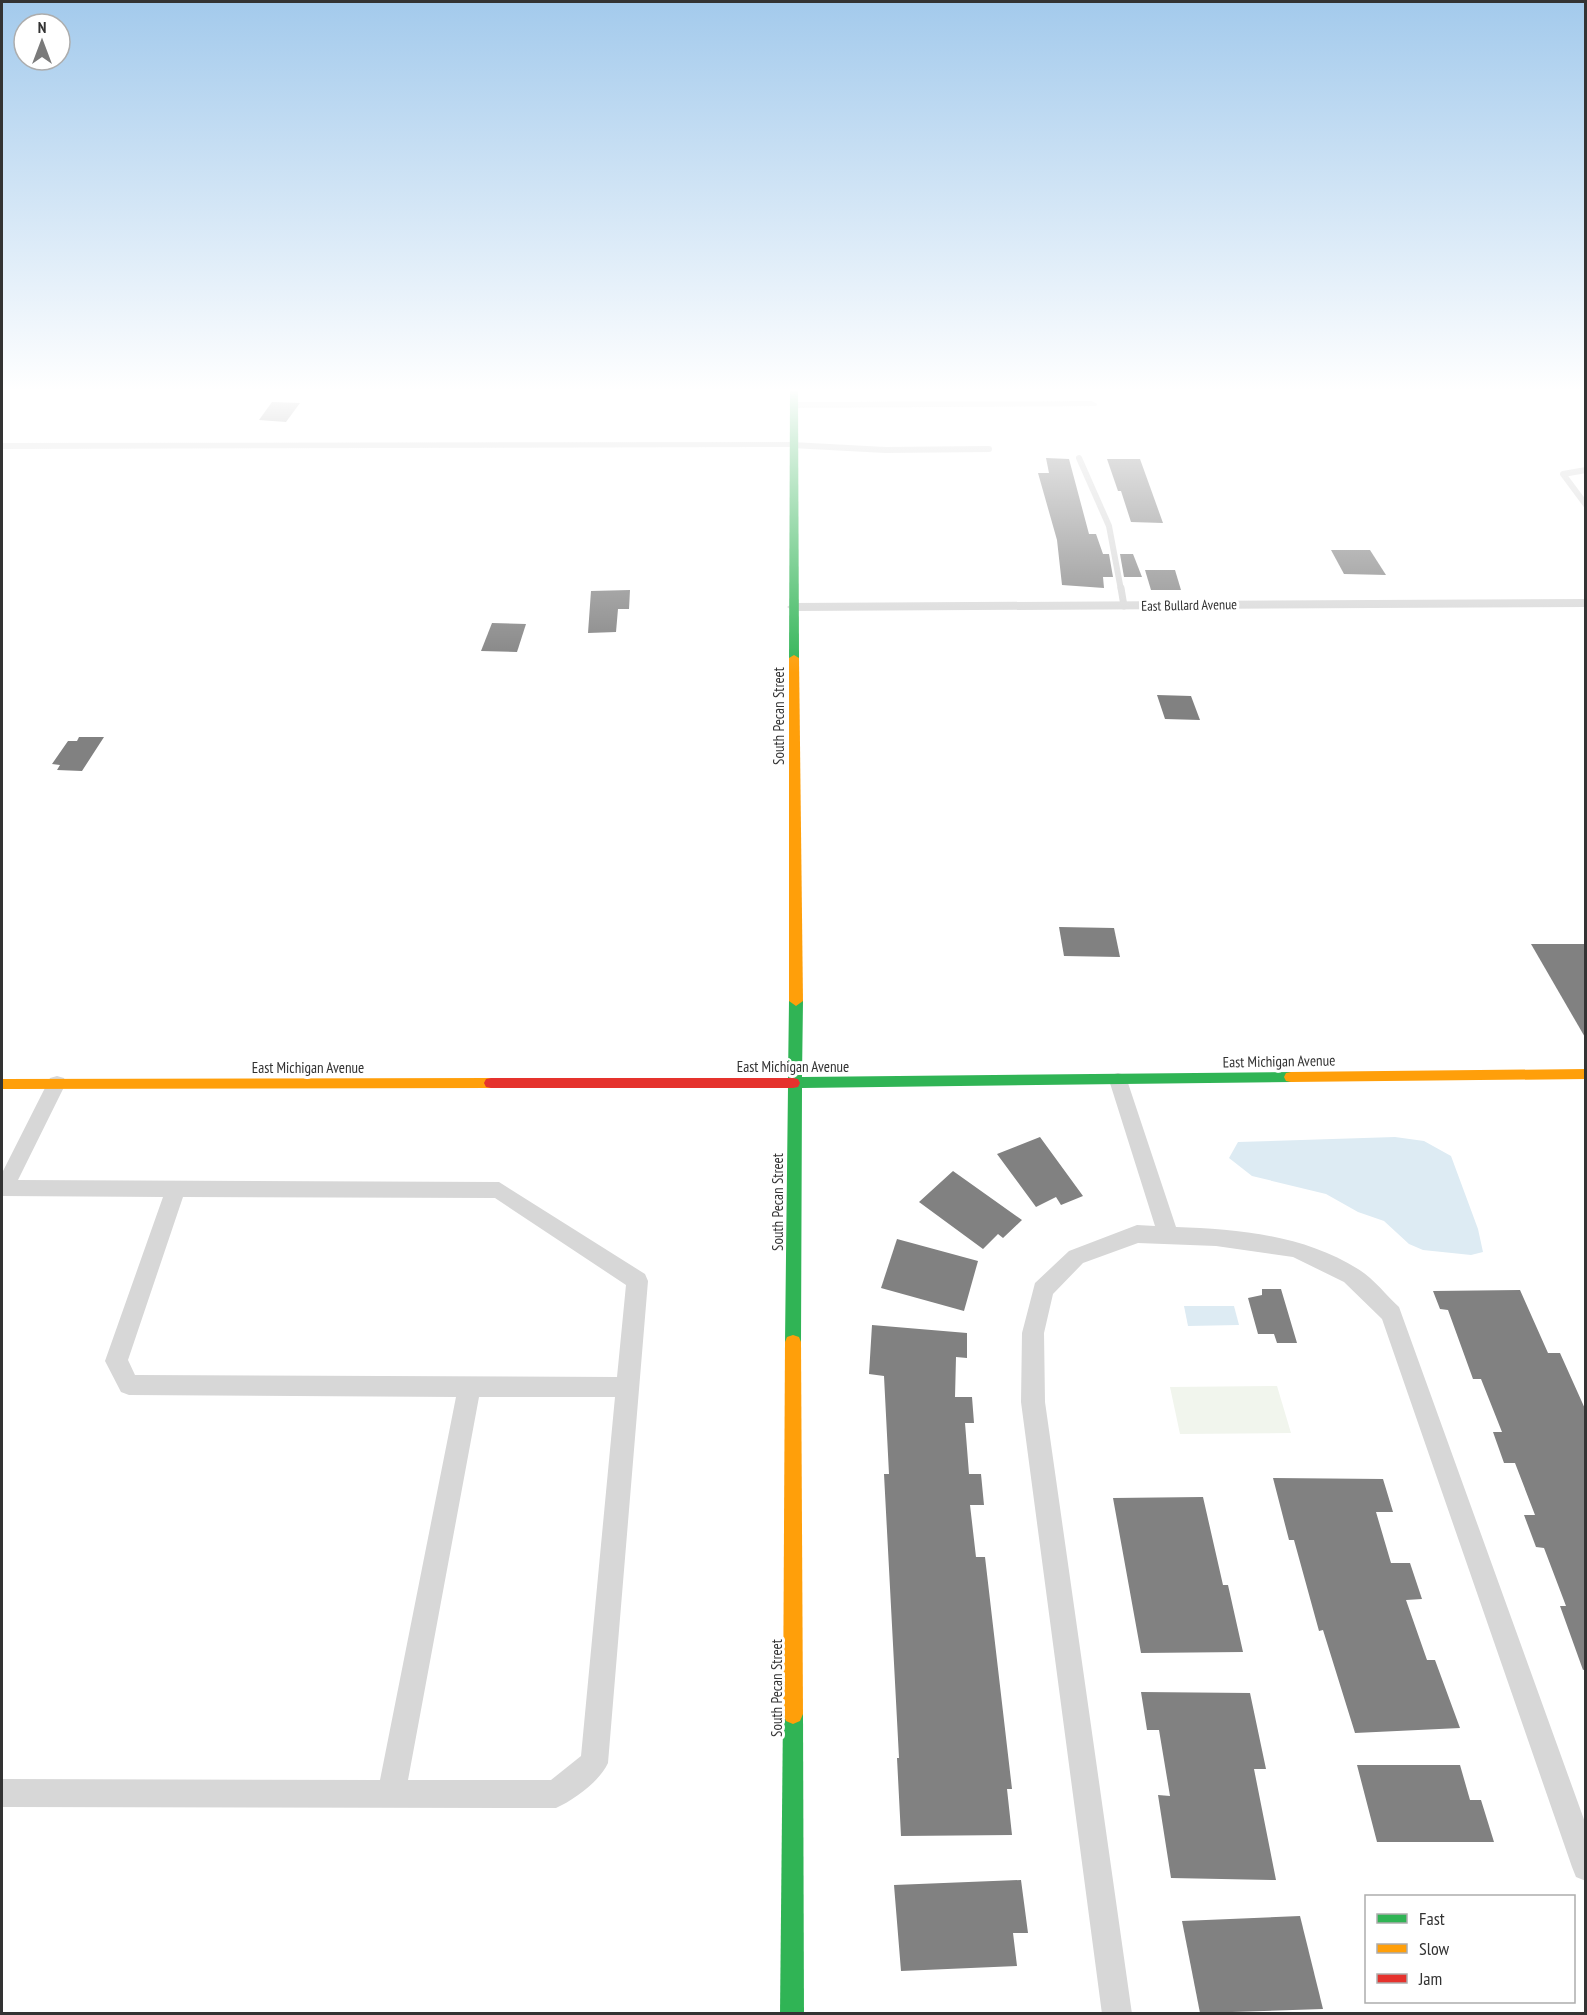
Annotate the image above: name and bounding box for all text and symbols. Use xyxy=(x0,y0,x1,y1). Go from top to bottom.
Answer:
north arrow xyxy=(12,12,72,72)
text: N xyxy=(38,17,46,37)
street label: East Bullard Avenue xyxy=(1141,595,1237,615)
street label: South Pecan Street xyxy=(769,667,788,765)
street label: East Michigan Avenue xyxy=(1223,1051,1335,1071)
street label: East Michigan Avenue xyxy=(737,1057,849,1076)
street label: East Michigan Avenue xyxy=(252,1058,364,1077)
street label: South Pecan Street xyxy=(768,1153,787,1251)
street label: South Pecan Street xyxy=(767,1639,786,1737)
legend xyxy=(1365,1895,1575,2003)
text: Fast xyxy=(1419,1907,1445,1930)
text: Slow xyxy=(1419,1937,1450,1960)
text: Jam xyxy=(1418,1967,1442,1990)

